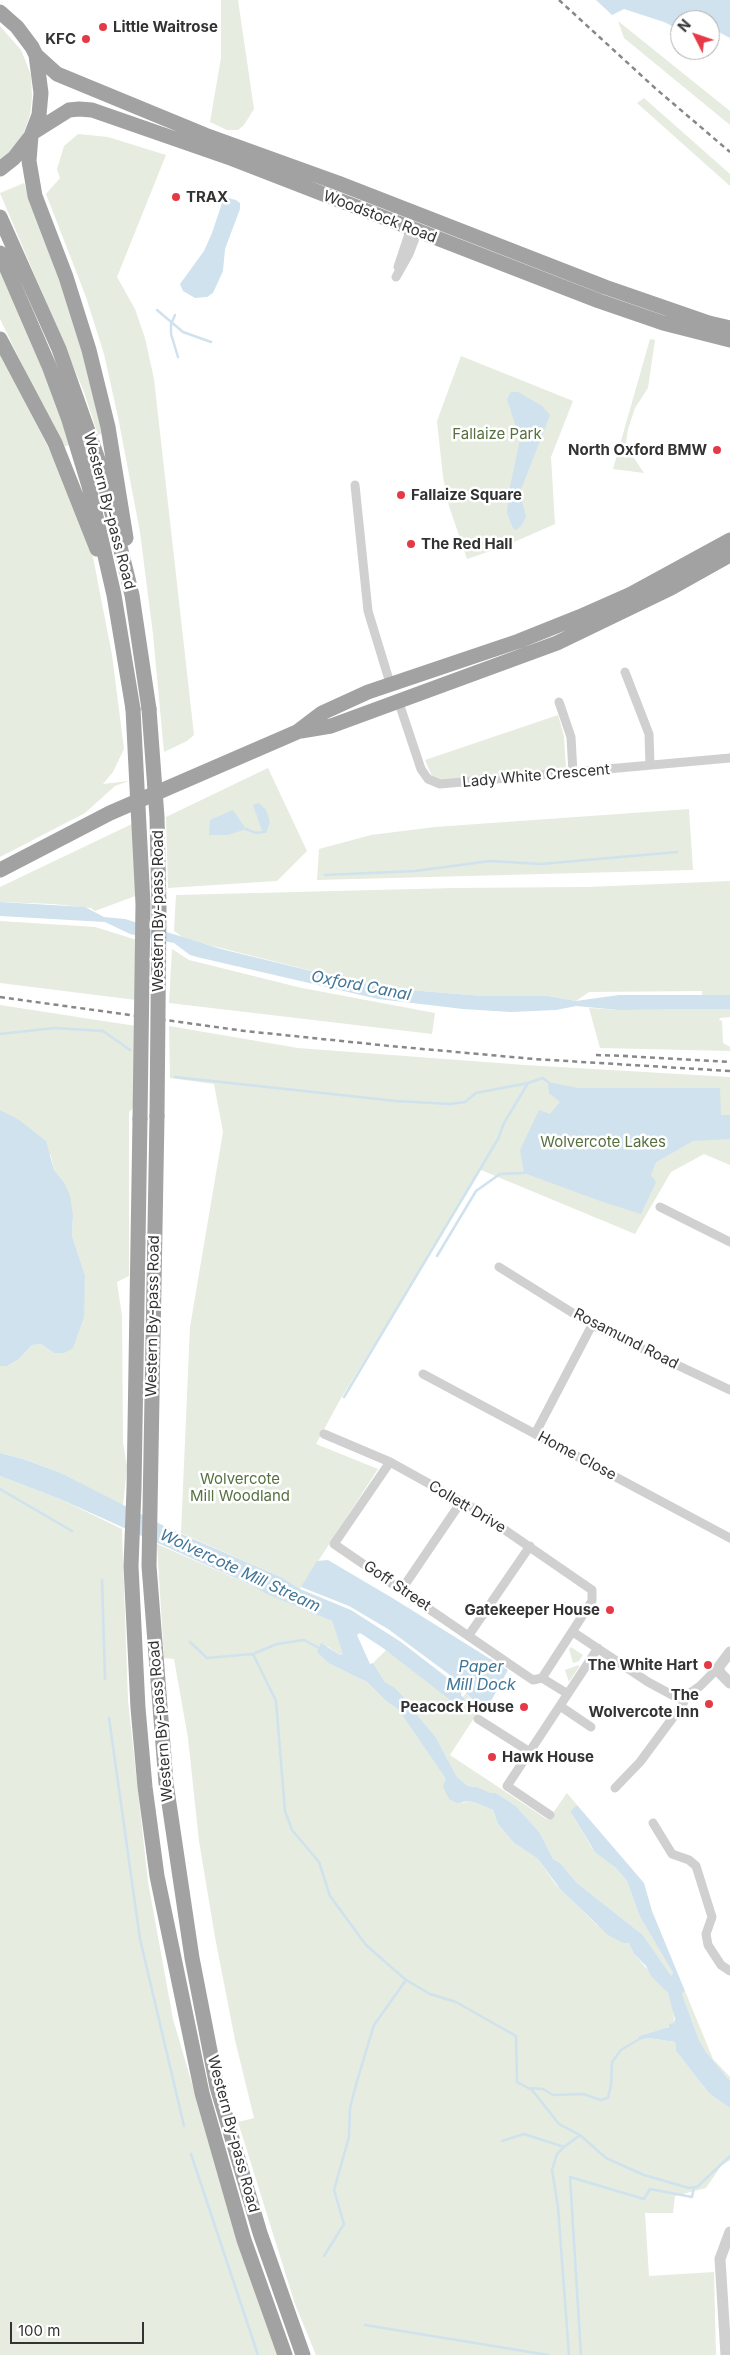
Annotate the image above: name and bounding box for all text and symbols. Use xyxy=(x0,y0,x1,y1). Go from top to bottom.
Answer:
north arrow xyxy=(670,10,720,60)
text: N xyxy=(674,16,694,35)
place label: Little Waitrose xyxy=(113,18,218,36)
marker: Little Waitrose xyxy=(97,21,109,33)
place label: KFC xyxy=(45,30,76,48)
marker: KFC xyxy=(80,33,92,45)
street label: Woodstock Road xyxy=(321,187,439,247)
place label: TRAX xyxy=(186,188,228,206)
marker: TRAX xyxy=(170,191,182,203)
park label: Fallaize Park xyxy=(452,425,542,443)
street label: Western By-pass Road xyxy=(79,431,139,591)
place label: North Oxford BMW xyxy=(568,441,707,459)
marker: North Oxford BMW xyxy=(711,444,723,456)
place label: Fallaize Square xyxy=(411,486,522,504)
marker: Fallaize Square xyxy=(395,489,407,501)
place label: The Red Hall xyxy=(421,535,512,553)
marker: The Red Hall xyxy=(405,538,417,550)
street label: Lady White Crescent xyxy=(462,761,610,791)
street label: Western By-pass Road xyxy=(149,830,167,992)
water label: Oxford Canal xyxy=(310,967,412,1005)
park label: Wolvercote Lakes xyxy=(540,1133,666,1151)
street label: Western By-pass Road xyxy=(143,1235,163,1397)
street label: Rosamund Road xyxy=(571,1305,681,1373)
street label: Home Close xyxy=(535,1428,619,1484)
park label: Wolvercote Mill Woodland xyxy=(190,1470,290,1505)
street label: Collett Drive xyxy=(425,1477,509,1537)
water label: Wolvercote Mill Stream xyxy=(157,1525,323,1617)
street label: Goff Street xyxy=(360,1557,434,1615)
place label: Gatekeeper House xyxy=(464,1601,600,1619)
marker: Gatekeeper House xyxy=(604,1604,616,1616)
street label: Western By-pass Road xyxy=(145,1640,177,1802)
place label: The White Hart xyxy=(588,1656,698,1674)
water label: Paper Mill Dock xyxy=(446,1657,516,1695)
marker: The White Hart xyxy=(702,1659,714,1671)
place label: The Wolvercote Inn xyxy=(589,1686,699,1721)
place label: Peacock House xyxy=(400,1698,514,1716)
marker: The Wolvercote Inn xyxy=(703,1698,715,1710)
marker: Peacock House xyxy=(518,1701,530,1713)
place label: Hawk House xyxy=(502,1748,594,1766)
marker: Hawk House xyxy=(486,1751,498,1763)
street label: Western By-pass Road xyxy=(203,2054,263,2214)
scale bar xyxy=(12,2312,146,2344)
text: 100 m xyxy=(18,2321,60,2340)

